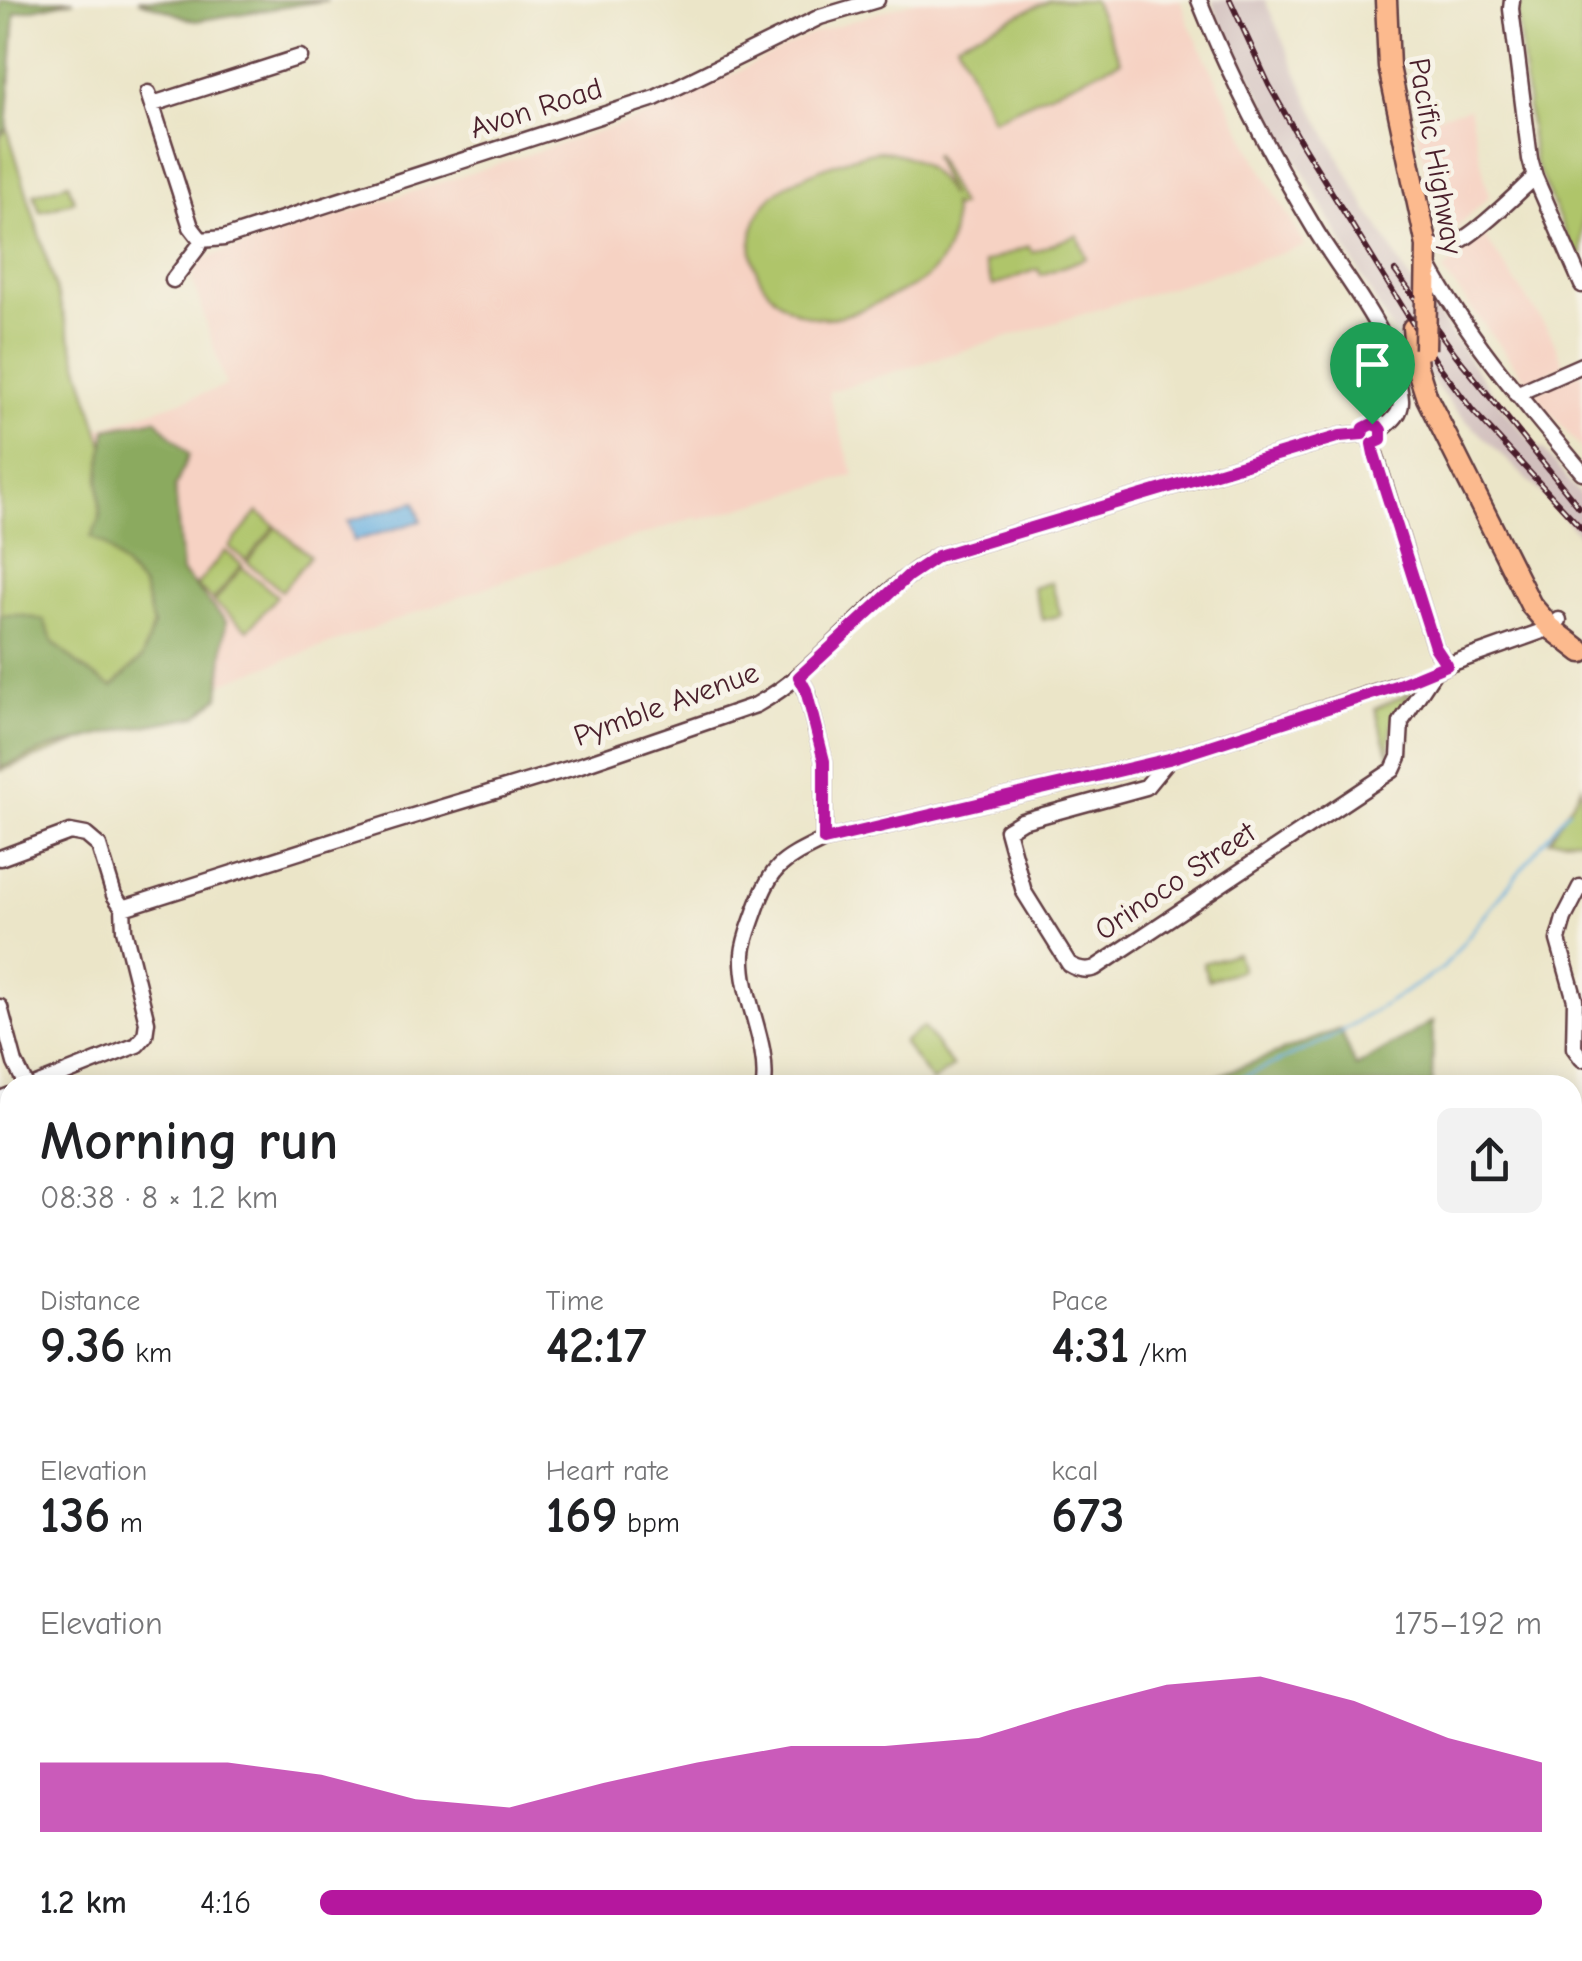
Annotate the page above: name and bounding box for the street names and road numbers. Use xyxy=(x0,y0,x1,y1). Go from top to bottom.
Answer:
street label: Pacific Highway xyxy=(1401,55,1470,258)
street label: Avon Road xyxy=(466,71,607,146)
street label: Pymble Avenue xyxy=(569,655,763,754)
street label: Orinoco Street xyxy=(1088,814,1263,948)

